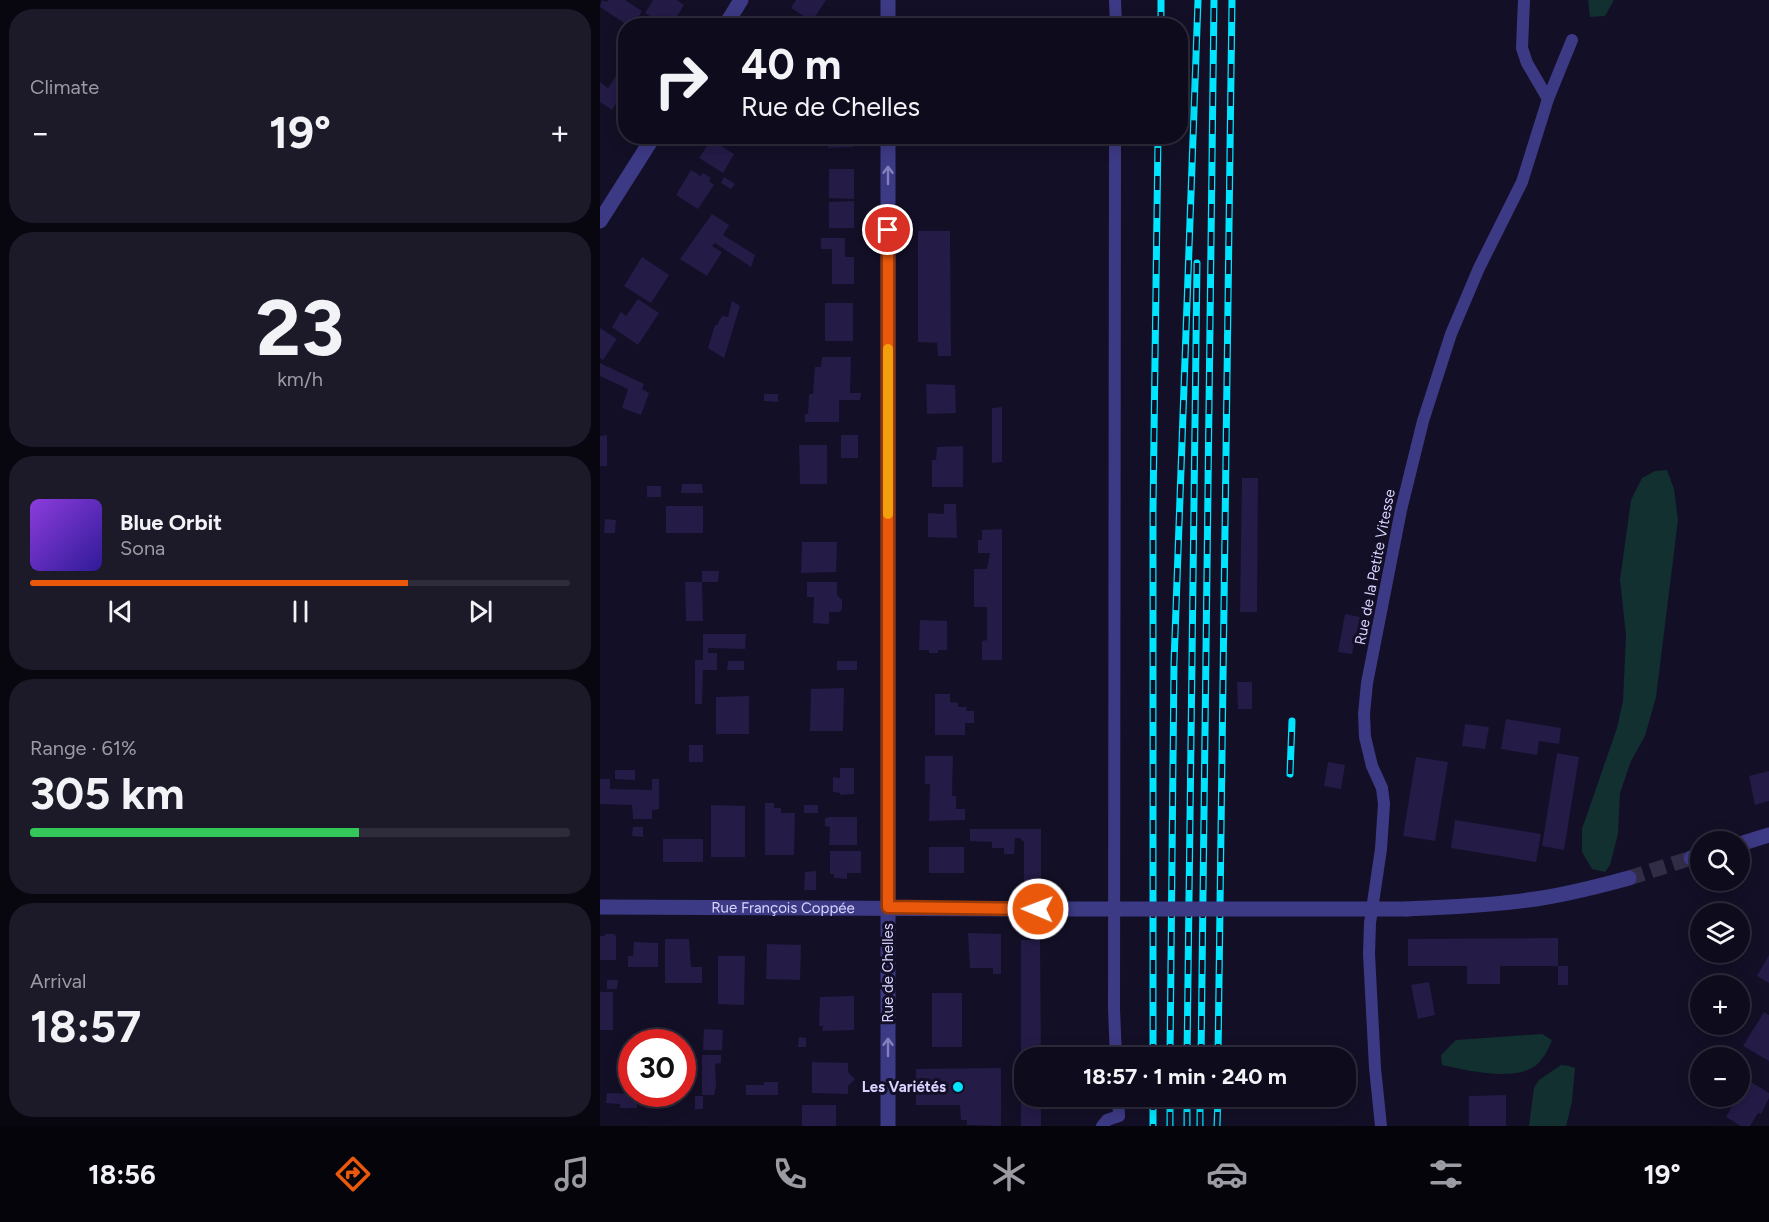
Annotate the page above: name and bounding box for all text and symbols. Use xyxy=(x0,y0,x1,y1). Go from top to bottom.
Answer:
text: 40 m xyxy=(741,39,841,90)
icon: right xyxy=(642,42,720,120)
text: Climate xyxy=(30,75,99,99)
text: Rue de Chelles xyxy=(741,90,920,123)
text: 19° xyxy=(269,105,331,159)
text: − xyxy=(30,113,51,152)
text: + xyxy=(549,113,570,152)
one-way arrow xyxy=(882,166,894,186)
pin xyxy=(862,204,913,255)
icon: arrive xyxy=(871,213,904,246)
text: 23 xyxy=(256,281,344,375)
text: km/h xyxy=(277,367,323,391)
street label: Rue de la Petite Vitesse xyxy=(1351,488,1399,646)
text: Blue Orbit xyxy=(120,509,222,536)
text: Sona xyxy=(120,536,165,560)
icon: previous xyxy=(104,595,137,628)
icon: pause xyxy=(284,595,317,628)
icon: next xyxy=(464,595,497,628)
text: Range · 61% xyxy=(30,736,137,760)
text: 305 km xyxy=(30,766,185,820)
map controls xyxy=(1690,831,1750,1107)
button: search xyxy=(1690,831,1750,891)
position arrow xyxy=(1006,877,1070,941)
street label: Rue François Coppée xyxy=(711,899,855,917)
button: layers xyxy=(1690,903,1750,963)
street label: Rue de Chelles xyxy=(879,923,897,1023)
text: Arrival xyxy=(30,969,86,993)
button: + xyxy=(1690,975,1750,1035)
text: 18:57 xyxy=(30,999,141,1053)
speed limit sign: 30 xyxy=(618,1029,696,1107)
one-way arrow xyxy=(882,1037,894,1057)
button: − xyxy=(1690,1047,1750,1107)
text: 18:57 · 1 min · 240 m xyxy=(1083,1063,1287,1090)
place label: Les Variétés xyxy=(862,1078,946,1096)
marker: Les Variétés xyxy=(951,1080,965,1094)
icon: directions xyxy=(332,1153,374,1195)
icon: music xyxy=(551,1153,593,1195)
icon: phone xyxy=(769,1153,811,1195)
icon: climate xyxy=(988,1153,1030,1195)
icon: car xyxy=(1206,1153,1248,1195)
icon: filters xyxy=(1425,1153,1467,1195)
text: 18:56 xyxy=(88,1158,156,1191)
text: 19° xyxy=(1643,1158,1681,1191)

